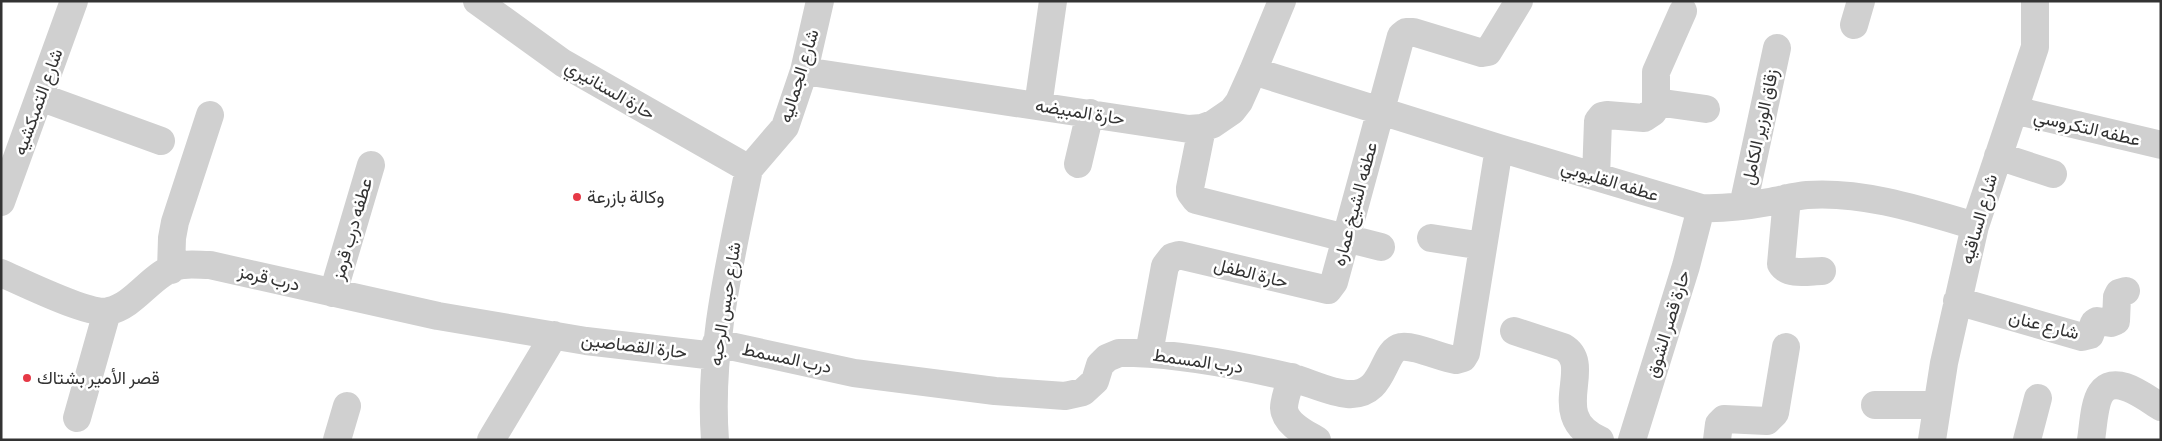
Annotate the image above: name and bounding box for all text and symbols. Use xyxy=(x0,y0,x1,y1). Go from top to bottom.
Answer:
street label: شارع الجماليه xyxy=(777,27,825,126)
street label: شارع التمبكشيه xyxy=(11,47,68,159)
street label: حارة السنانيري xyxy=(559,58,657,128)
street label: زقاق الوزير الكامل xyxy=(1740,68,1783,187)
street label: حارة المبيضه xyxy=(1034,97,1126,130)
street label: عطفه التكروسي xyxy=(2031,108,2142,155)
street label: عطفه الشيخ عماره xyxy=(1331,140,1383,269)
street label: عطفه القليوبي xyxy=(1557,159,1661,210)
street label: شارع الساقيه xyxy=(1959,172,2003,267)
street label: عطفه درب قرمز xyxy=(330,176,377,284)
place label: وكالة بازرعة xyxy=(587,189,665,208)
marker: وكالة بازرعة xyxy=(571,191,583,203)
street label: شارع حبس الرحبه xyxy=(707,241,747,368)
street label: حارة الطفل xyxy=(1212,256,1290,293)
street label: درب قرمز xyxy=(235,263,301,296)
street label: حارة قصر الشوق xyxy=(1644,268,1695,381)
street label: شارع عنان xyxy=(2006,309,2081,345)
street label: حارة القصاصين xyxy=(580,332,688,363)
street label: درب المسمط xyxy=(740,341,833,378)
street label: درب المسمط xyxy=(1151,347,1244,378)
place label: قصر الأمير بشتاك xyxy=(37,368,160,389)
marker: قصر الأمير بشتاك xyxy=(21,372,33,384)

